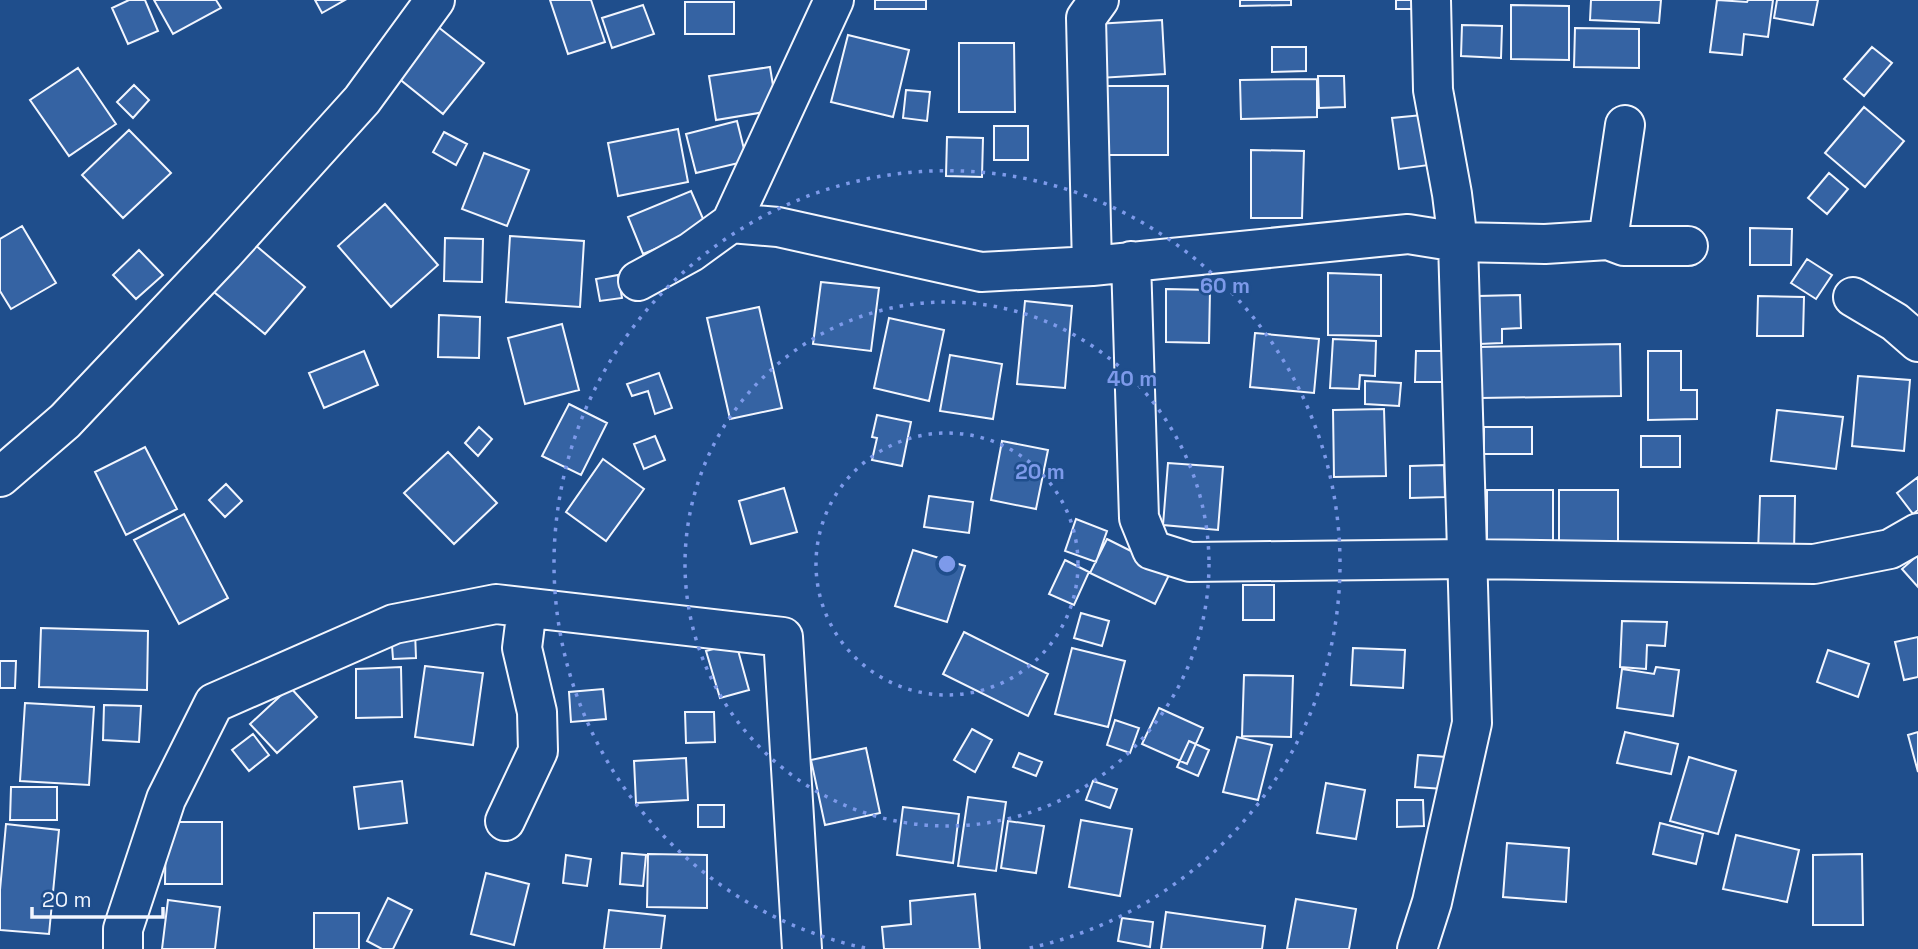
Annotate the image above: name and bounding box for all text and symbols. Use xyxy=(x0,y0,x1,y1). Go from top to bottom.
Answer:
text: 60 m xyxy=(1200,272,1250,299)
text: 40 m xyxy=(1107,365,1157,392)
text: 20 m xyxy=(1015,458,1065,485)
centre of rings xyxy=(935,552,959,576)
scale bar xyxy=(32,876,163,920)
text: 20 m xyxy=(42,886,92,913)

